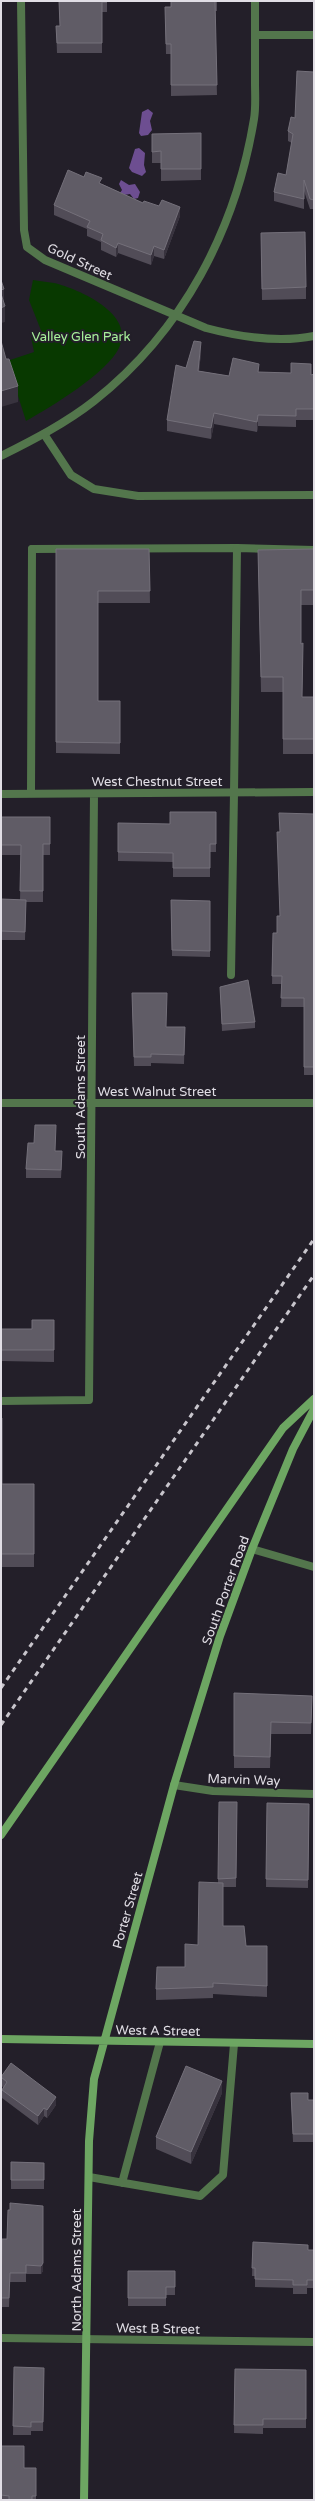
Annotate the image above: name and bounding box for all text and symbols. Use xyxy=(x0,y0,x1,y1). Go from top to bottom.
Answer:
street label: Gold Street xyxy=(45,240,115,284)
park label: Valley Glen Park xyxy=(31,329,131,345)
street label: West Chestnut Street xyxy=(91,774,223,790)
street label: South Adams Street xyxy=(73,1035,89,1159)
street label: West Walnut Street xyxy=(98,1084,216,1100)
street label: South Porter Road xyxy=(199,1534,253,1647)
street label: Marvin Way xyxy=(207,1771,281,1789)
street label: Porter Street xyxy=(109,1870,147,1951)
street label: West A Street xyxy=(116,2022,200,2040)
street label: North Adams Street xyxy=(69,2208,85,2332)
street label: West B Street xyxy=(116,2320,200,2338)

